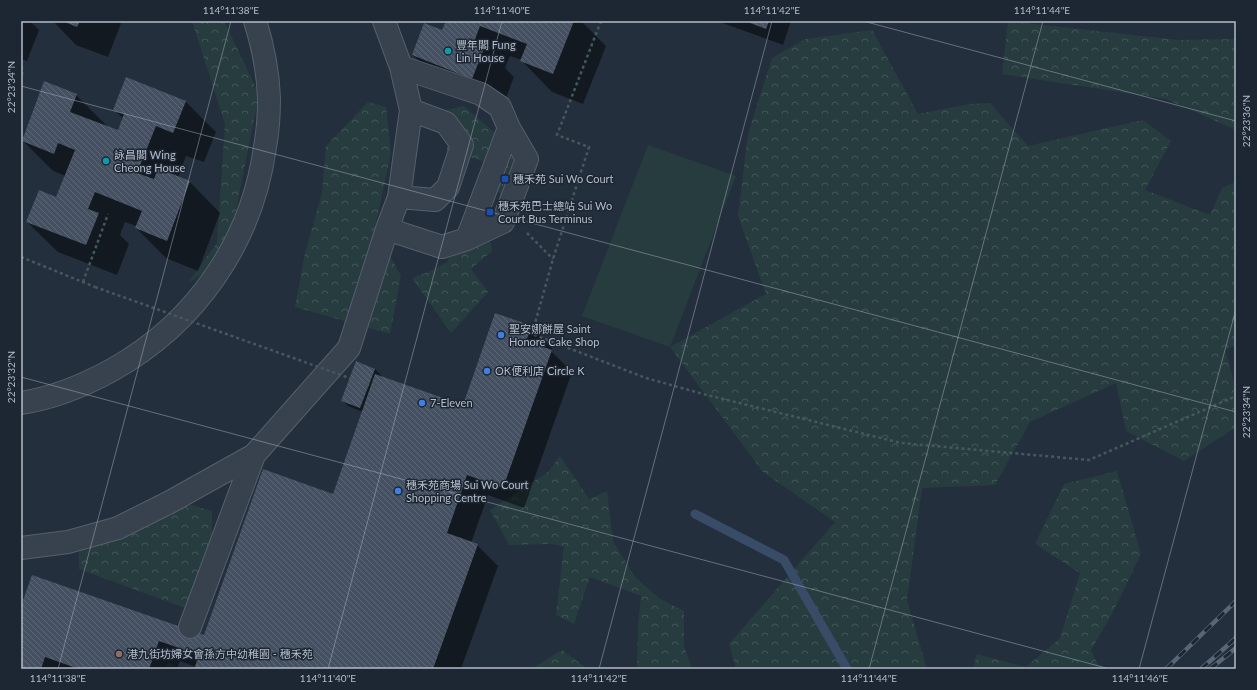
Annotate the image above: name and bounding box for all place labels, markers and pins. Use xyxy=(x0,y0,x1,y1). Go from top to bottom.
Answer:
place label: 豐年閣 Fung Lin House xyxy=(456,38,516,64)
marker: 豐年閣 Fung Lin House xyxy=(443,46,453,56)
place label: 詠昌閣 Wing Cheong House xyxy=(114,148,186,174)
marker: 詠昌閣 Wing Cheong House xyxy=(101,156,111,166)
place label: 穗禾苑 Sui Wo Court xyxy=(513,172,614,185)
marker: 穗禾苑 Sui Wo Court xyxy=(500,174,510,184)
place label: 穗禾苑巴士總站 Sui Wo Court Bus Terminus xyxy=(498,199,612,225)
marker: 穗禾苑巴士總站 Sui Wo Court Bus Terminus xyxy=(485,207,495,217)
place label: 聖安娜餅屋 Saint Honore Cake Shop xyxy=(509,322,599,348)
marker: 聖安娜餅屋 Saint Honore Cake Shop xyxy=(496,330,506,340)
place label: OK便利店 Circle K xyxy=(495,364,585,377)
marker: OK便利店 Circle K xyxy=(482,366,492,376)
place label: 7-Eleven xyxy=(430,396,473,409)
marker: 7-Eleven xyxy=(417,398,427,408)
place label: 穗禾苑商場 Sui Wo Court Shopping Centre xyxy=(406,478,529,504)
marker: 穗禾苑商場 Sui Wo Court Shopping Centre xyxy=(393,486,403,496)
place label: 港九街坊婦女會孫方中幼稚園 - 穗禾苑 xyxy=(127,647,313,660)
marker: 港九街坊婦女會孫方中幼稚園 - 穗禾苑 xyxy=(114,649,124,659)

